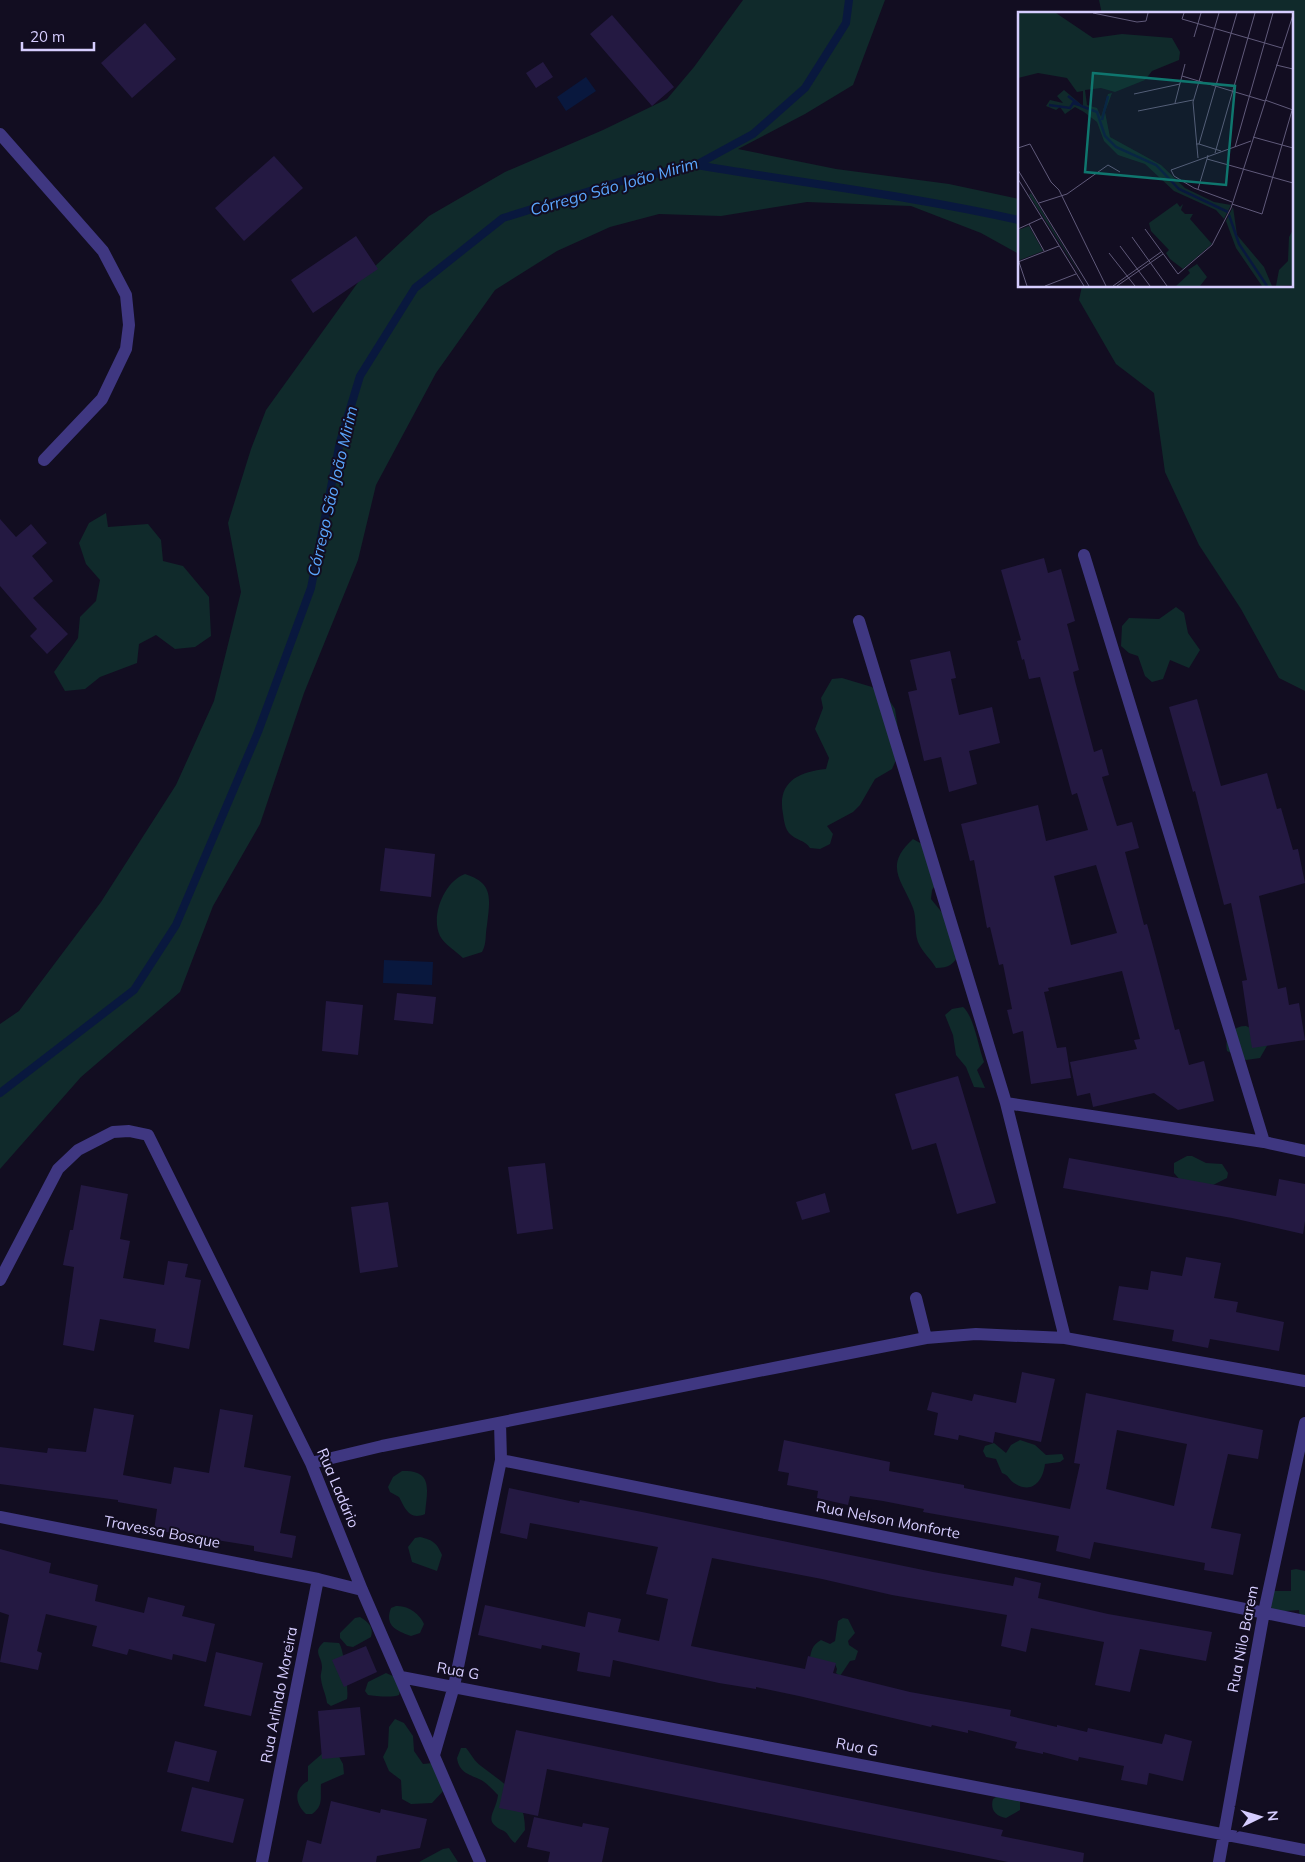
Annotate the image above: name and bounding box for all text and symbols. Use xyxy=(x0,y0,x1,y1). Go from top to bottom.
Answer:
inset map xyxy=(1018,12,1292,288)
scale bar xyxy=(22,20,95,52)
text: 20 m xyxy=(30,27,65,46)
water label: Córrego São João Mirim xyxy=(528,152,700,220)
water label: Córrego São João Mirim xyxy=(303,404,361,578)
street label: Rua Ladário xyxy=(313,1445,364,1531)
street label: Rua Nelson Monforte xyxy=(814,1496,962,1543)
street label: Travessa Bosque xyxy=(102,1511,222,1552)
street label: Rua Nilo Barem xyxy=(1223,1584,1262,1694)
street label: Rua Arlindo Moreira xyxy=(256,1625,301,1765)
street label: Rua G xyxy=(435,1657,481,1684)
street label: Rua G xyxy=(834,1733,880,1760)
north arrow xyxy=(1235,1792,1285,1842)
text: N xyxy=(1264,1810,1282,1822)

